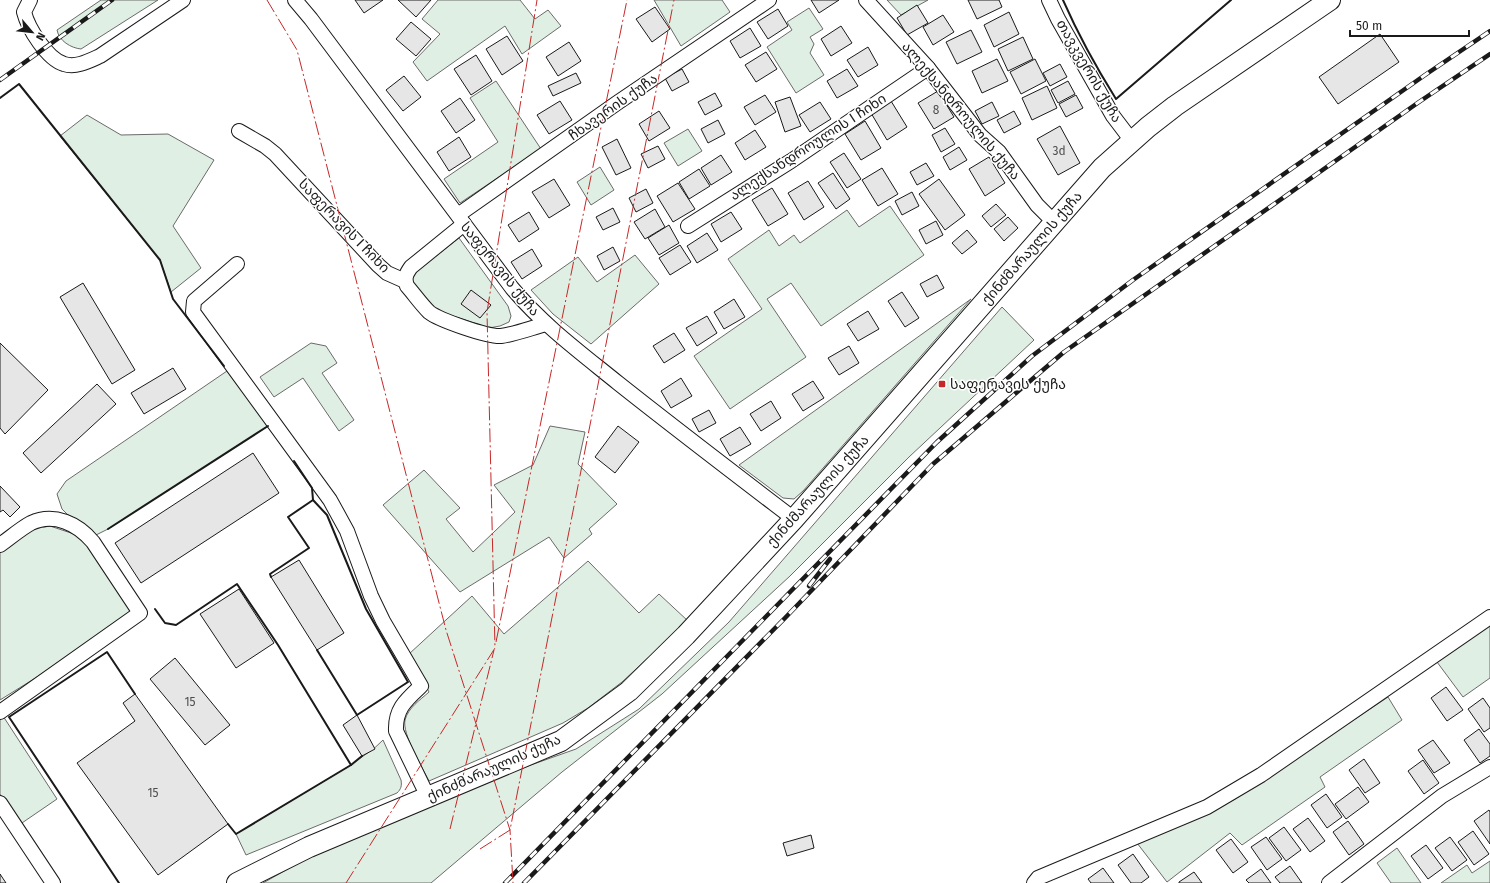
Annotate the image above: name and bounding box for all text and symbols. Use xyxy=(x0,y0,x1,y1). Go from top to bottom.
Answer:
north arrow xyxy=(12,12,52,52)
scale bar xyxy=(1350,12,1469,38)
street label: თავკვერის ქუჩა xyxy=(1053,16,1125,126)
text: 50 m xyxy=(1356,19,1382,33)
text: N xyxy=(33,30,48,43)
street label: ალექსანდროულის ქუჩა xyxy=(898,38,1024,184)
street label: ჩხავერის ქუჩა xyxy=(565,70,661,144)
street label: ალექსანდროულის I ჩიხი xyxy=(727,90,889,204)
house number: 8 xyxy=(933,103,940,117)
house number: 3d xyxy=(1052,144,1066,158)
street label: საფერავის I ჩიხი xyxy=(295,176,393,276)
street label: ქინძმარაულის ქუჩა xyxy=(978,188,1086,308)
street label: საფერავის ქუჩა xyxy=(457,219,543,319)
place label: საფერავის ქუჩა xyxy=(950,376,1066,393)
marker: საფერავის ქუჩა xyxy=(937,379,947,389)
street label: ქინძმარაულის ქუჩა xyxy=(763,432,873,550)
house number: 15 xyxy=(184,695,196,709)
street label: ქინძმარაულის ქუჩა xyxy=(424,731,564,805)
house number: 15 xyxy=(147,786,159,800)

